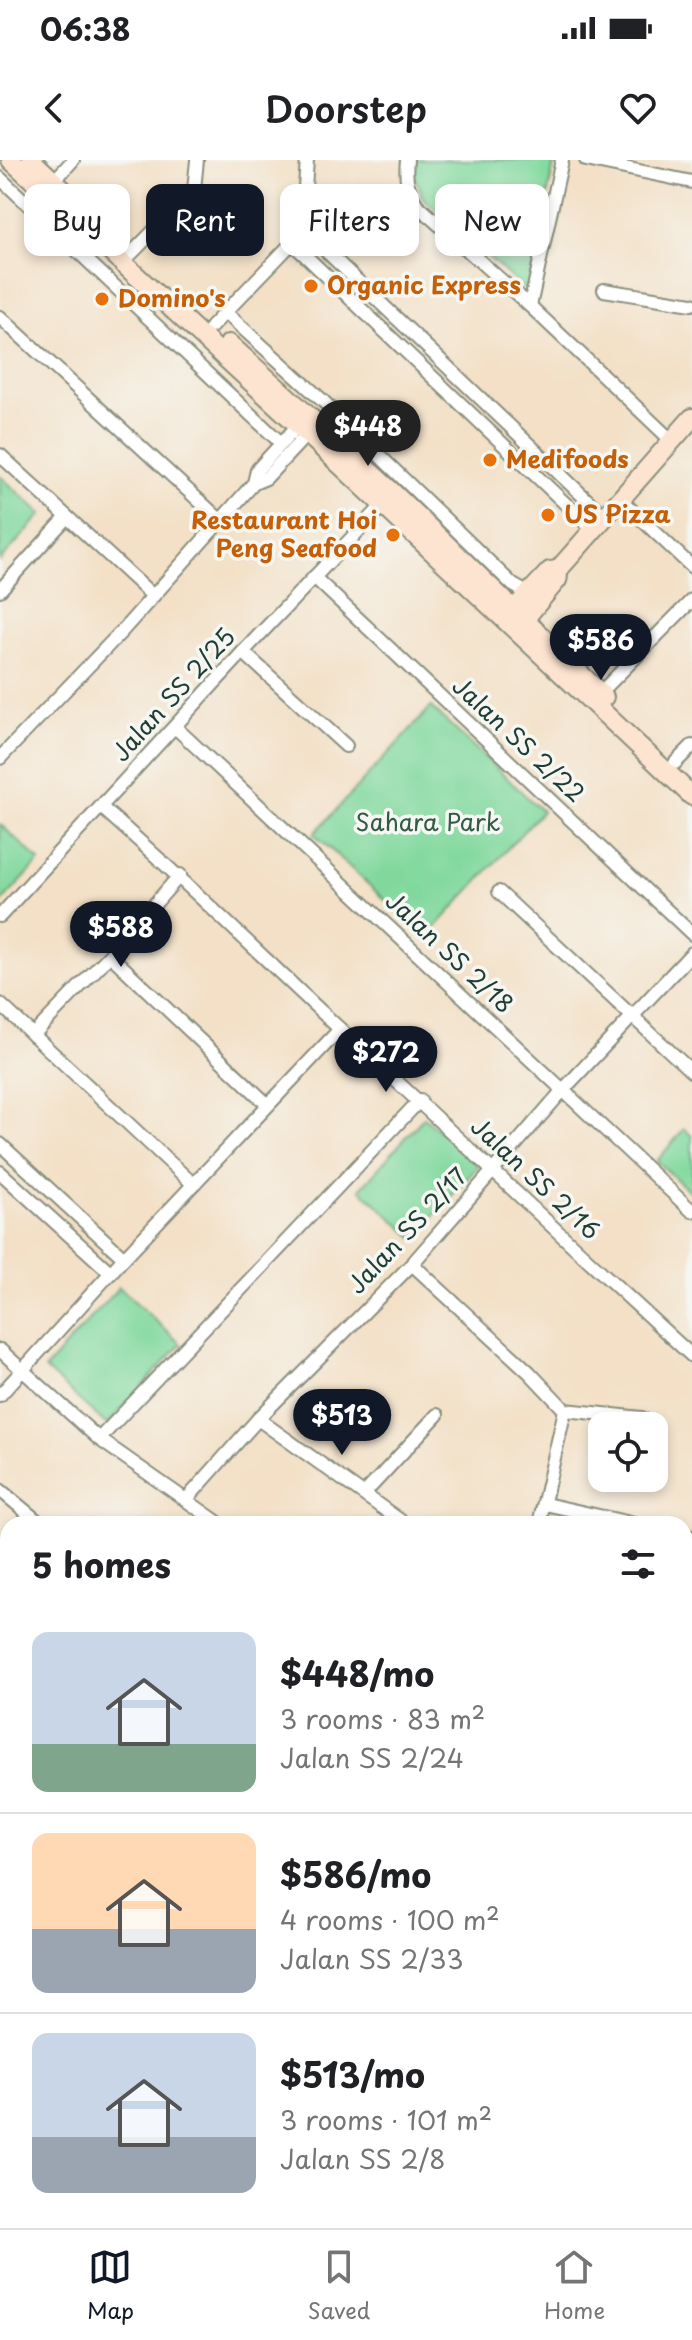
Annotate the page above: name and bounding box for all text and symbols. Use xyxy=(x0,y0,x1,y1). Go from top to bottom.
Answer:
text: 06:38 xyxy=(40,6,131,51)
text: Doorstep xyxy=(265,81,427,135)
icon: back xyxy=(32,86,76,130)
icon: heart xyxy=(616,86,660,130)
chip: Buy xyxy=(24,184,130,256)
chip: Rent xyxy=(146,184,264,256)
chip: Filters xyxy=(280,184,419,256)
chip: New xyxy=(435,184,549,256)
place label: Organic Express xyxy=(327,266,521,302)
marker: Organic Express xyxy=(302,277,320,295)
place label: Domino's xyxy=(118,279,226,315)
marker: Domino's xyxy=(93,290,111,308)
pin: $448 xyxy=(321,400,415,468)
text: $448 xyxy=(334,406,402,445)
place label: Medifoods xyxy=(506,440,629,476)
marker: Medifoods xyxy=(481,451,499,469)
place label: US Pizza xyxy=(564,495,672,531)
place label: Restaurant Hoi Peng Seafood xyxy=(191,501,377,565)
marker: US Pizza xyxy=(539,506,557,524)
marker: Restaurant Hoi Peng Seafood xyxy=(384,526,402,544)
pin: $586 xyxy=(554,614,648,682)
street label: Jalan SS 2/25 xyxy=(102,619,243,769)
text: $586 xyxy=(568,620,634,659)
street label: Jalan SS 2/22 xyxy=(445,667,594,810)
park label: Sahara Park xyxy=(356,803,500,839)
street label: Jalan SS 2/18 xyxy=(378,883,522,1020)
pin: $588 xyxy=(74,901,168,969)
text: $588 xyxy=(88,907,154,946)
pin: $272 xyxy=(339,1026,433,1094)
text: $272 xyxy=(352,1032,420,1071)
street label: Jalan SS 2/16 xyxy=(464,1108,609,1247)
street label: Jalan SS 2/17 xyxy=(338,1158,475,1301)
pin: $513 xyxy=(295,1389,389,1457)
text: $513 xyxy=(311,1395,373,1434)
map controls xyxy=(588,1412,668,1492)
button: locate xyxy=(588,1412,668,1492)
text: 5 homes xyxy=(32,1538,171,1590)
icon: filters xyxy=(616,1542,660,1586)
text: $448/mo xyxy=(280,1647,434,1699)
icon: home xyxy=(96,1664,192,1760)
text: 3 rooms · 83 m² xyxy=(280,1699,485,1738)
text: Jalan SS 2/24 xyxy=(280,1738,464,1777)
text: $586/mo xyxy=(280,1848,431,1900)
icon: home xyxy=(96,1865,192,1961)
text: 4 rooms · 100 m² xyxy=(280,1900,500,1939)
text: Jalan SS 2/33 xyxy=(280,1939,463,1978)
text: $513/mo xyxy=(280,2048,425,2100)
icon: home xyxy=(96,2065,192,2161)
text: 3 rooms · 101 m² xyxy=(280,2100,492,2139)
text: Jalan SS 2/8 xyxy=(280,2139,446,2178)
tab: Map xyxy=(87,2245,134,2326)
tab: Saved xyxy=(308,2245,370,2326)
tab: Home xyxy=(544,2245,605,2326)

